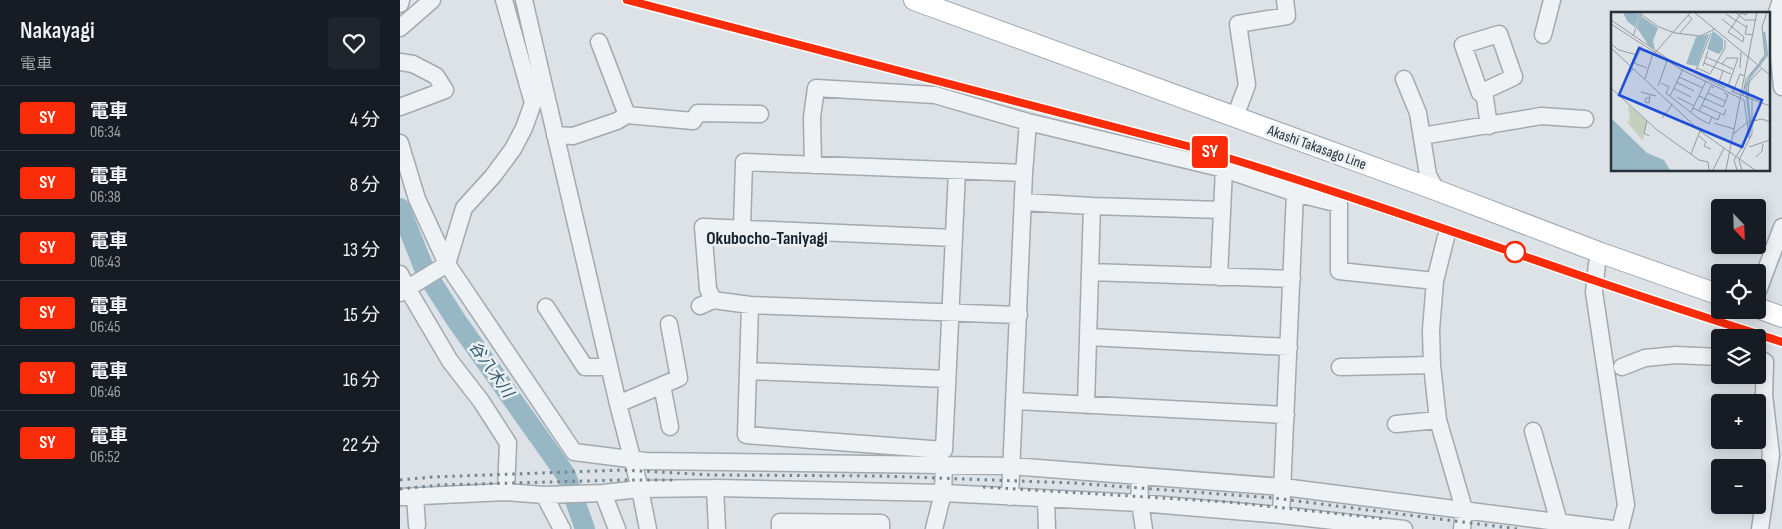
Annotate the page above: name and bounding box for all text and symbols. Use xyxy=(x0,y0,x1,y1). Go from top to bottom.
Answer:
inset map xyxy=(1611,12,1770,171)
text: Nakayagi xyxy=(20,16,95,45)
button: heart xyxy=(328,17,380,69)
text: 電車 xyxy=(20,55,52,74)
text: 電車 xyxy=(90,100,128,123)
text: SY xyxy=(39,107,56,128)
text: 4 分 xyxy=(350,109,380,132)
street label: Akashi Takasago Line xyxy=(1264,120,1369,174)
text: 06:34 xyxy=(90,123,121,142)
line badge: SY xyxy=(1188,136,1232,168)
text: SY xyxy=(1202,141,1218,162)
text: 電車 xyxy=(90,165,128,188)
text: SY xyxy=(39,172,56,193)
text: 8 分 xyxy=(350,174,380,197)
text: 06:38 xyxy=(90,188,121,207)
north arrow xyxy=(1711,199,1766,254)
map controls xyxy=(1711,199,1766,514)
district label: Okubocho-Taniyagi xyxy=(706,228,828,249)
text: 電車 xyxy=(90,230,128,253)
text: SY xyxy=(39,237,56,258)
text: 13 分 xyxy=(343,239,380,262)
unlabelled marker xyxy=(1504,241,1526,263)
text: 06:43 xyxy=(90,253,121,272)
button: locate xyxy=(1711,264,1766,319)
text: 電車 xyxy=(90,295,128,318)
text: SY xyxy=(39,302,56,323)
text: 15 分 xyxy=(344,304,380,327)
text: 06:45 xyxy=(90,318,120,337)
button: layers xyxy=(1711,329,1766,384)
water label: 谷八木川 xyxy=(465,338,518,403)
text: 電車 xyxy=(90,360,128,383)
text: SY xyxy=(39,367,56,388)
text: 16 分 xyxy=(343,369,380,392)
text: 06:46 xyxy=(90,383,121,402)
button: + xyxy=(1711,394,1766,449)
text: 電車 xyxy=(90,425,128,448)
text: SY xyxy=(39,432,56,453)
text: 22 分 xyxy=(342,434,380,457)
text: 06:52 xyxy=(90,448,120,467)
button: − xyxy=(1711,459,1766,514)

